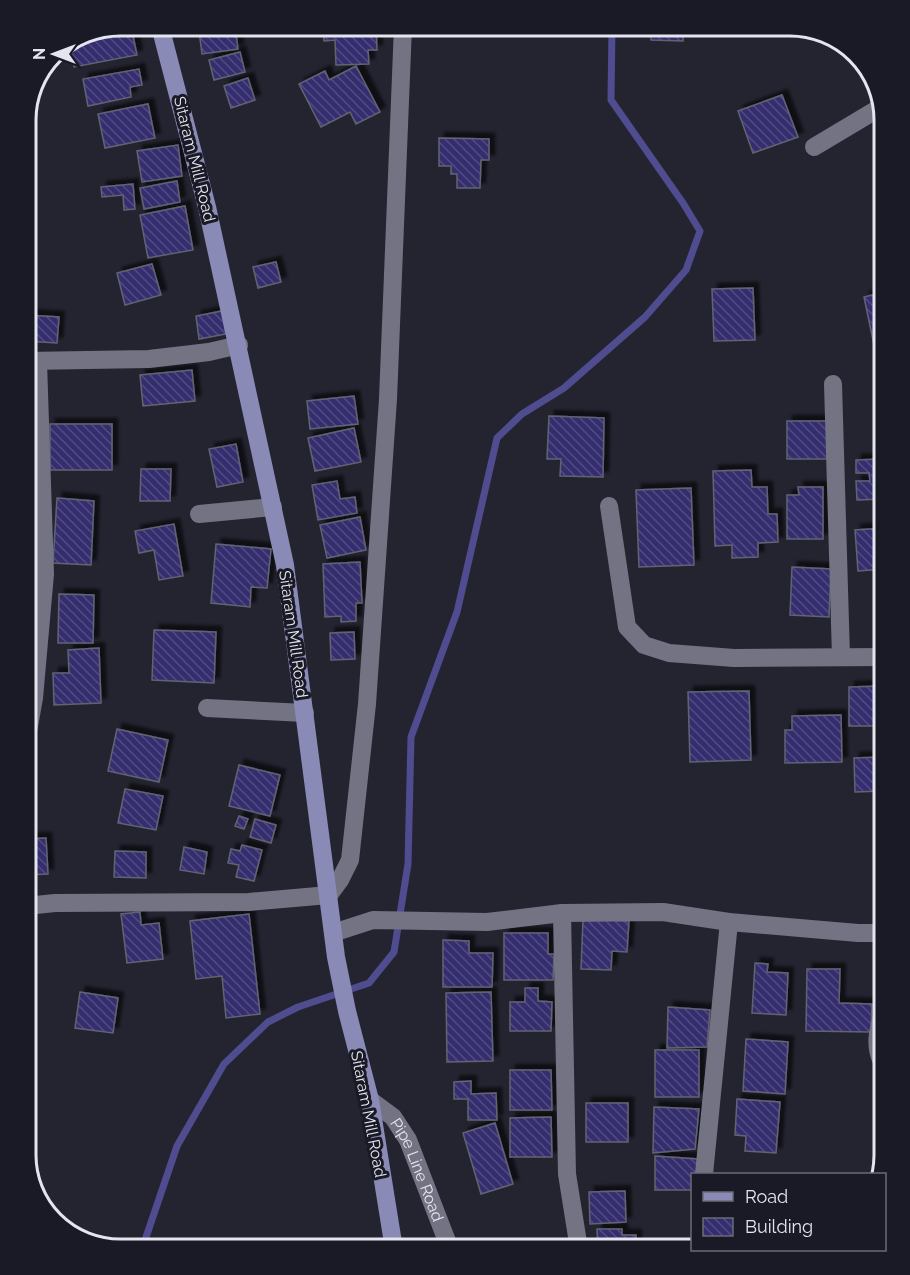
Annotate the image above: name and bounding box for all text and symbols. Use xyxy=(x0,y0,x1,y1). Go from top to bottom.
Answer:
north arrow xyxy=(24,24,84,84)
text: N xyxy=(30,48,49,60)
street label: Sitaram Mill Road xyxy=(170,94,219,224)
street label: Sitaram Mill Road xyxy=(275,569,312,699)
street label: Sitaram Mill Road xyxy=(347,1049,390,1179)
street label: Pipe Line Road xyxy=(386,1115,447,1224)
legend xyxy=(691,1173,886,1251)
text: Road xyxy=(745,1186,788,1207)
text: Building xyxy=(745,1216,813,1237)

